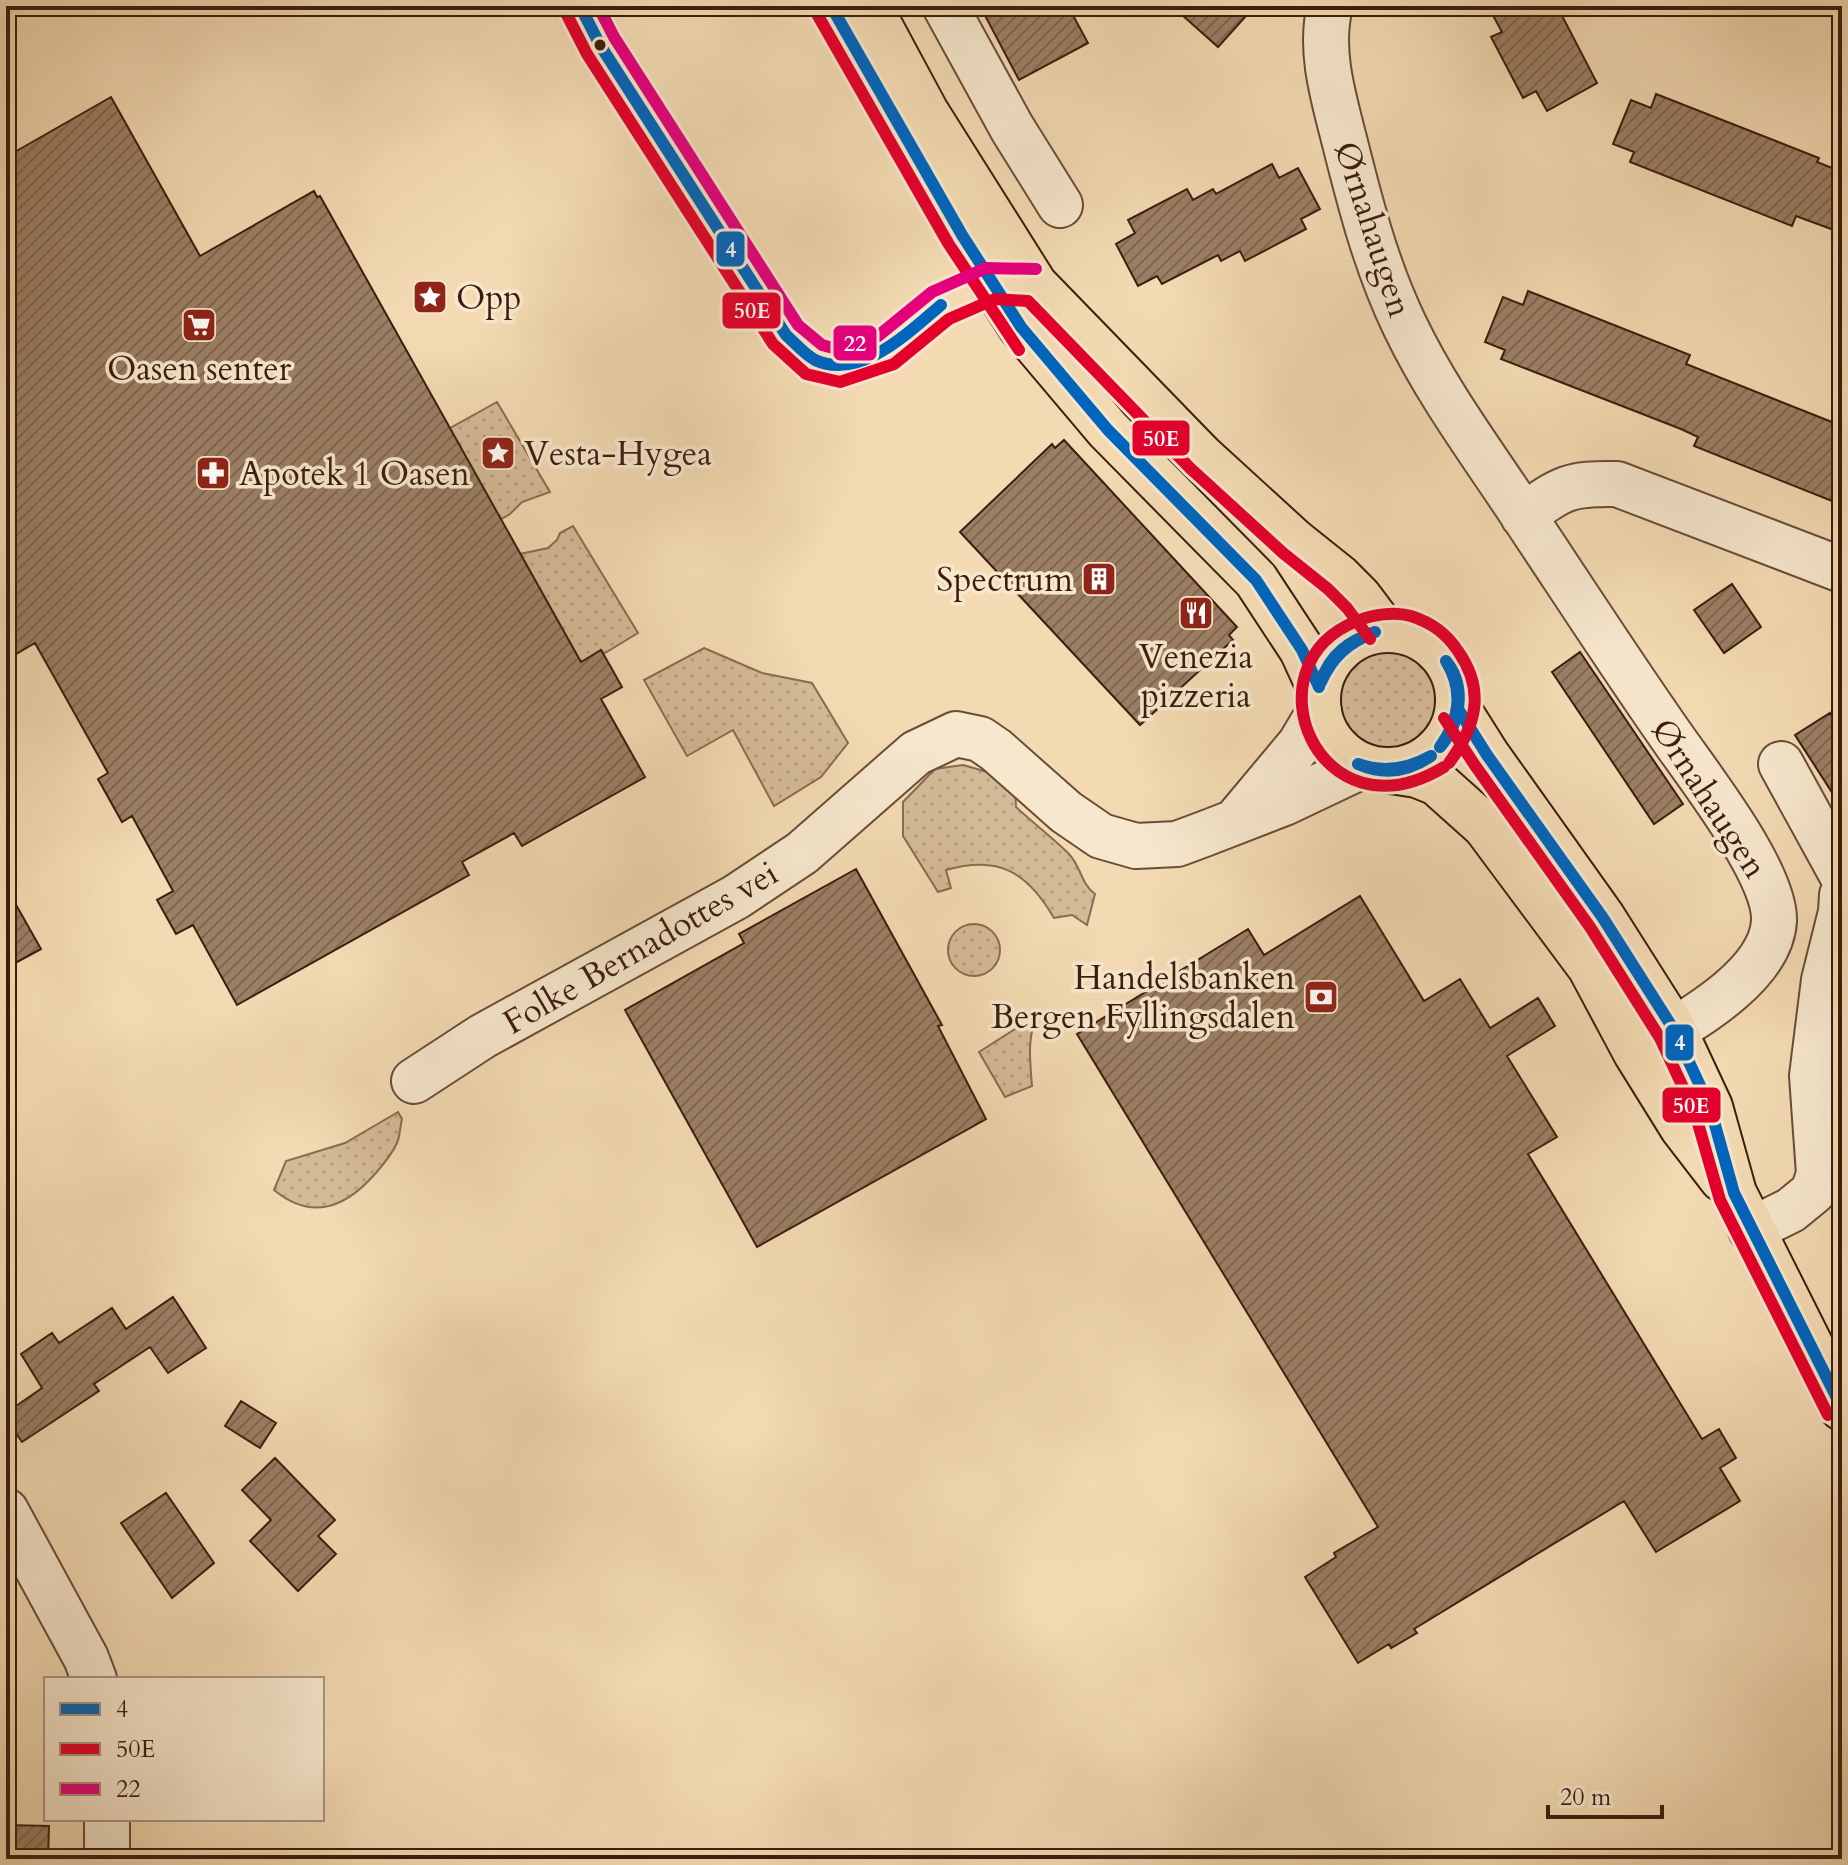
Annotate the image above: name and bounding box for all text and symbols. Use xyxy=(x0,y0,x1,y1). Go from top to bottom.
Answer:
unlabelled marker xyxy=(592,37,608,53)
street label: Ørnahaugen xyxy=(1323,136,1423,323)
line badge: 4 xyxy=(715,230,746,268)
text: 4 xyxy=(725,235,737,265)
place label: Opp xyxy=(456,275,522,321)
place icon: Opp xyxy=(411,278,449,316)
line badge: 50E xyxy=(721,291,782,330)
text: 50E xyxy=(734,296,770,326)
supermarket icon: Oasen senter xyxy=(180,306,218,344)
line badge: 22 xyxy=(832,324,878,362)
text: 22 xyxy=(844,329,866,359)
place label: Oasen senter xyxy=(107,346,292,392)
line badge: 50E xyxy=(1131,419,1191,457)
text: 50E xyxy=(1143,424,1179,454)
place label: Vesta-Hygea xyxy=(524,431,712,477)
place icon: Vesta-Hygea xyxy=(479,434,517,472)
place label: Apotek 1 Oasen xyxy=(239,451,470,497)
pharmacy icon: Apotek 1 Oasen xyxy=(194,454,232,492)
place label: Spectrum xyxy=(936,557,1073,603)
building icon: Spectrum xyxy=(1080,560,1118,598)
restaurant icon: Venezia pizzeria xyxy=(1177,594,1215,632)
place label: Venezia pizzeria xyxy=(1139,634,1254,719)
street label: Ørnahaugen xyxy=(1640,710,1778,887)
street label: Folke Bernadottes vei xyxy=(495,850,786,1045)
place label: Handelsbanken Bergen Fyllingsdalen xyxy=(991,955,1295,1040)
bank icon: Handelsbanken Bergen Fyllingsdalen xyxy=(1302,978,1340,1016)
line badge: 4 xyxy=(1664,1023,1695,1062)
text: 4 xyxy=(1674,1028,1686,1058)
line badge: 50E xyxy=(1661,1086,1722,1124)
text: 50E xyxy=(1673,1091,1709,1121)
legend xyxy=(44,1677,324,1821)
text: 4 xyxy=(116,1693,128,1726)
text: 50E xyxy=(116,1733,155,1766)
scale bar xyxy=(1548,1769,1662,1819)
text: 22 xyxy=(116,1773,141,1806)
text: 20 m xyxy=(1560,1781,1612,1814)

